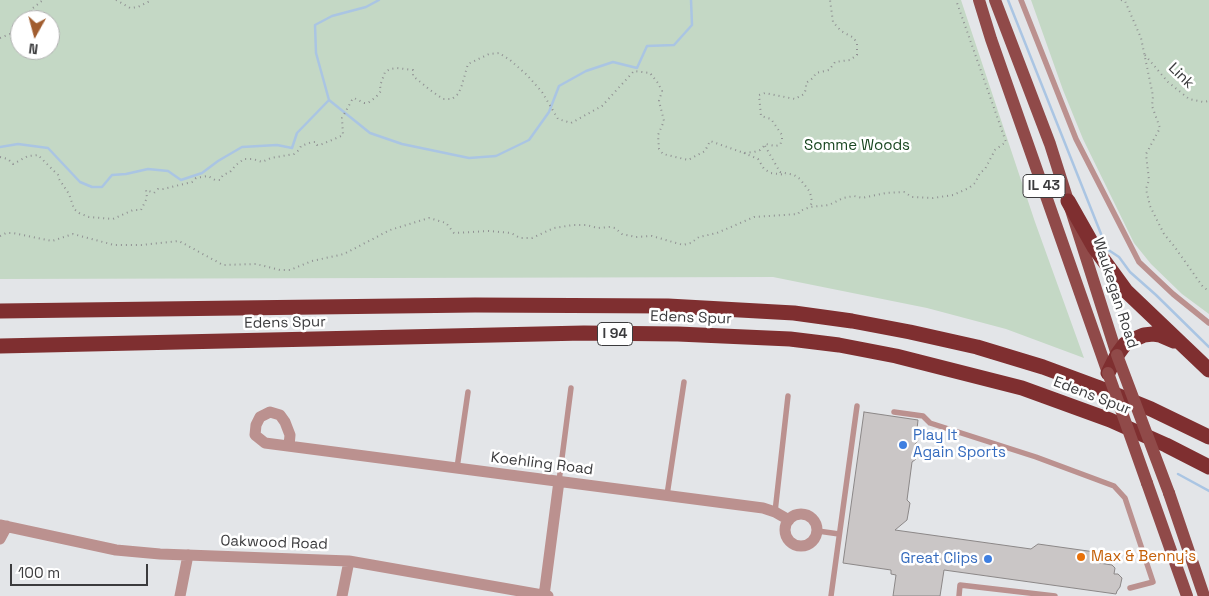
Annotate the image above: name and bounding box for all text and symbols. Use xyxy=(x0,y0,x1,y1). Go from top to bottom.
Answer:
north arrow xyxy=(10,10,60,60)
text: N xyxy=(28,39,39,58)
street label: Link xyxy=(1164,59,1198,93)
park label: Somme Woods xyxy=(804,137,910,155)
road number: IL 43 xyxy=(1023,175,1065,198)
street label: Waukegan Road xyxy=(1089,235,1141,351)
street label: Edens Spur xyxy=(650,308,732,328)
street label: Edens Spur xyxy=(244,313,326,333)
road number: I 94 xyxy=(598,322,632,346)
street label: Edens Spur xyxy=(1051,373,1133,419)
place label: Play It Again Sports xyxy=(913,427,1006,462)
marker: Play It Again Sports xyxy=(897,439,909,451)
street label: Koehling Road xyxy=(490,449,594,479)
street label: Oakwood Road xyxy=(220,532,328,554)
place label: Max & Benny's xyxy=(1091,548,1196,566)
place label: Great Clips xyxy=(900,550,978,568)
marker: Max & Benny's xyxy=(1075,551,1087,563)
marker: Great Clips xyxy=(982,553,994,565)
scale bar xyxy=(12,554,150,586)
text: 100 m xyxy=(18,563,60,582)

